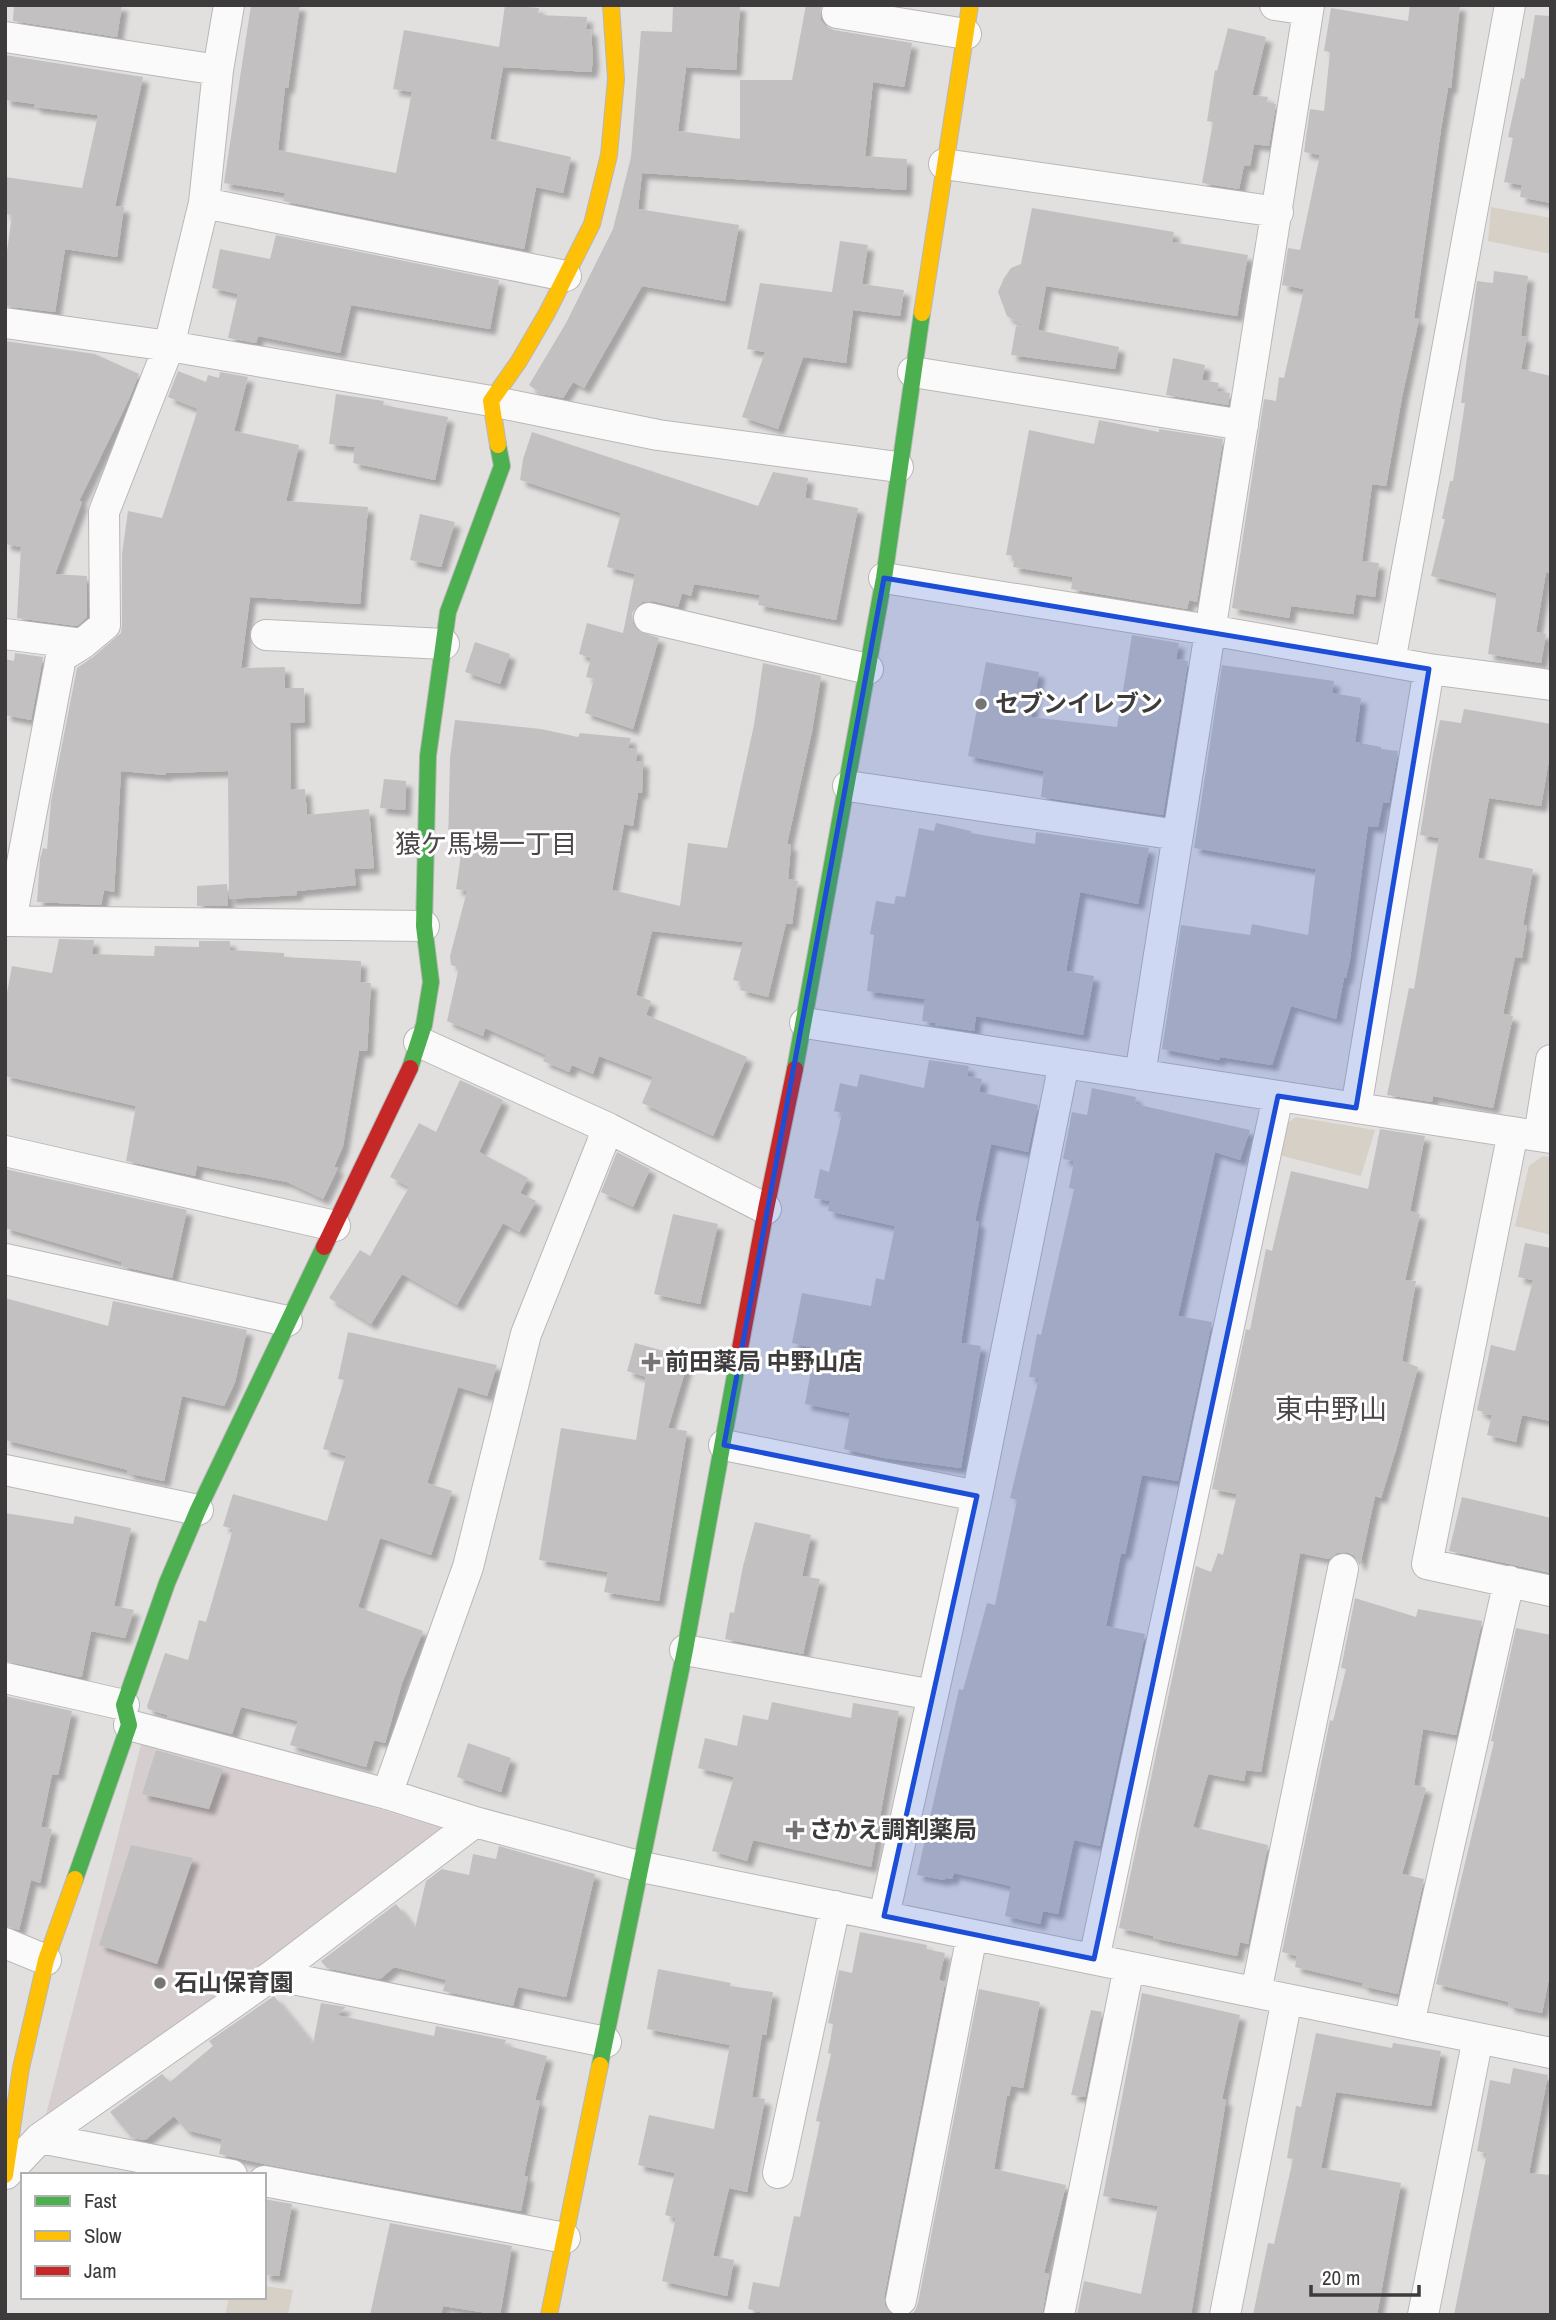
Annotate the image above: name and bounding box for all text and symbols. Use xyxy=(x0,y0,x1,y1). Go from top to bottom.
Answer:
place label: セブンイレブン xyxy=(995,687,1163,719)
marker: セブンイレブン xyxy=(973,696,989,712)
district label: 猿ケ馬場一丁目 xyxy=(395,826,577,861)
place label: 前田薬局 中野山店 xyxy=(665,1345,862,1377)
marker: 前田薬局 中野山店 xyxy=(643,1354,659,1370)
district label: 東中野山 xyxy=(1275,1390,1387,1428)
place label: さかえ調剤薬局 xyxy=(809,1813,977,1845)
marker: さかえ調剤薬局 xyxy=(787,1822,803,1838)
place label: 石山保育園 xyxy=(174,1966,294,1998)
marker: 石山保育園 xyxy=(152,1975,168,1991)
legend xyxy=(21,2173,266,2299)
text: Fast xyxy=(84,2186,117,2215)
text: Slow xyxy=(84,2221,122,2250)
scale bar xyxy=(1311,2254,1420,2298)
text: Jam xyxy=(84,2256,117,2285)
text: 20 m xyxy=(1322,2263,1360,2292)

